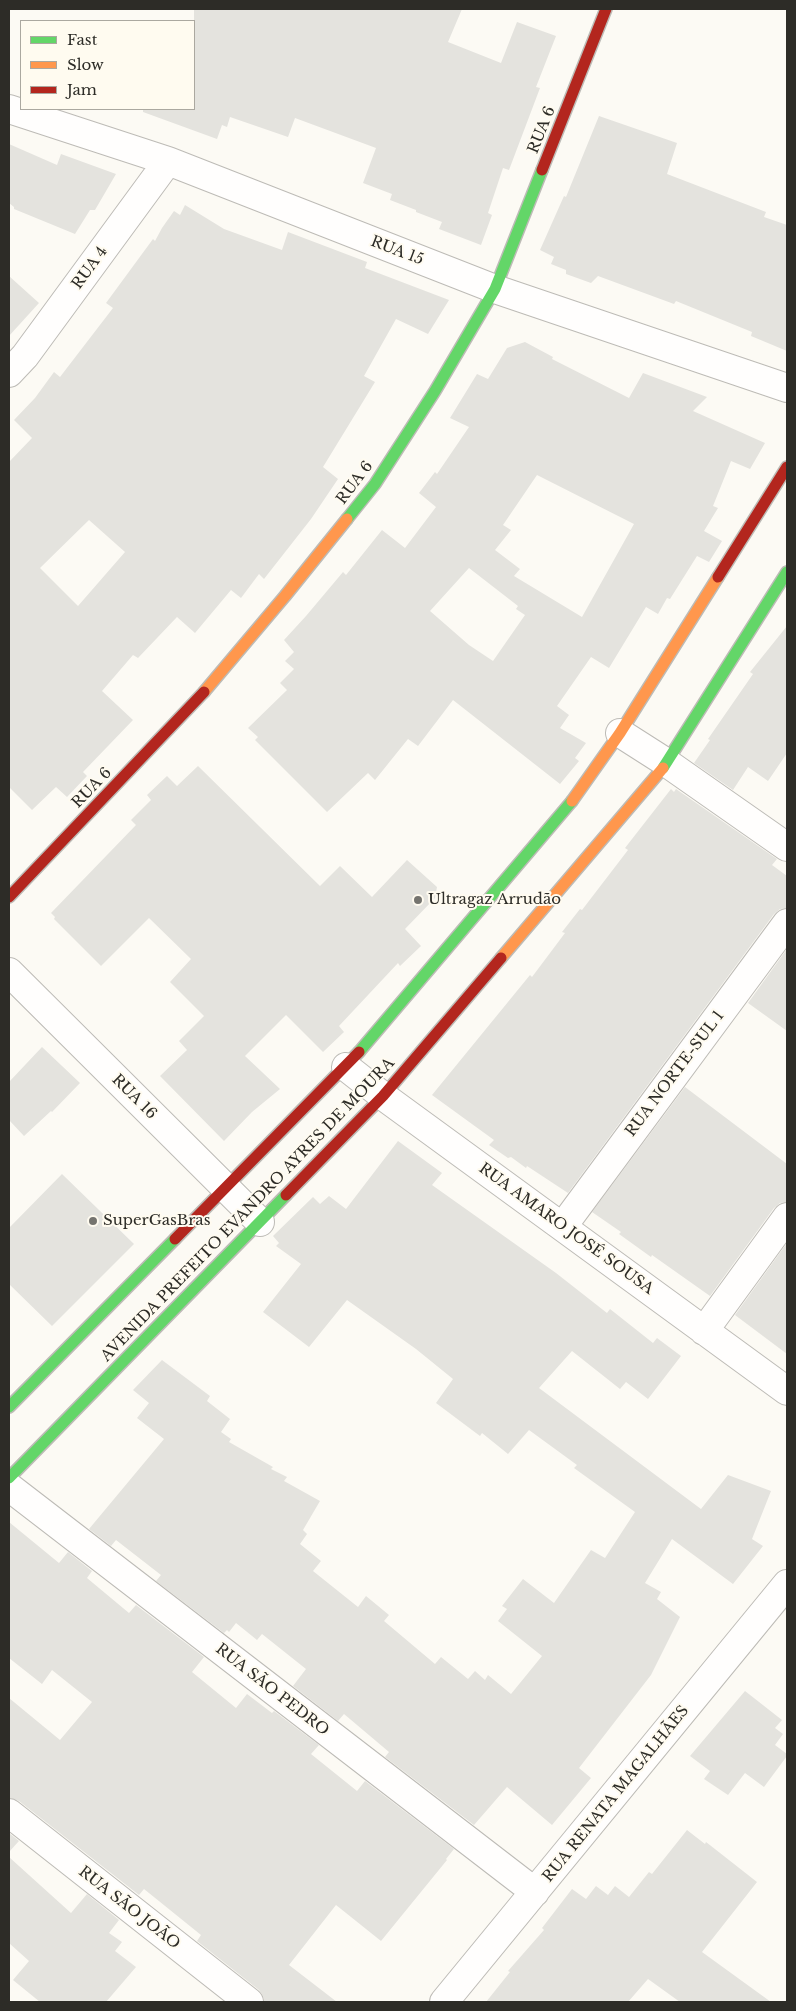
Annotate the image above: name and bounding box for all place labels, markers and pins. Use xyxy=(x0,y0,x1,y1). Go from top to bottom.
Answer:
place label: Ultragaz Arrudão xyxy=(428,891,561,909)
marker: Ultragaz Arrudão xyxy=(412,894,424,906)
place label: SuperGasBras xyxy=(103,1212,210,1230)
marker: SuperGasBras xyxy=(87,1215,99,1227)

